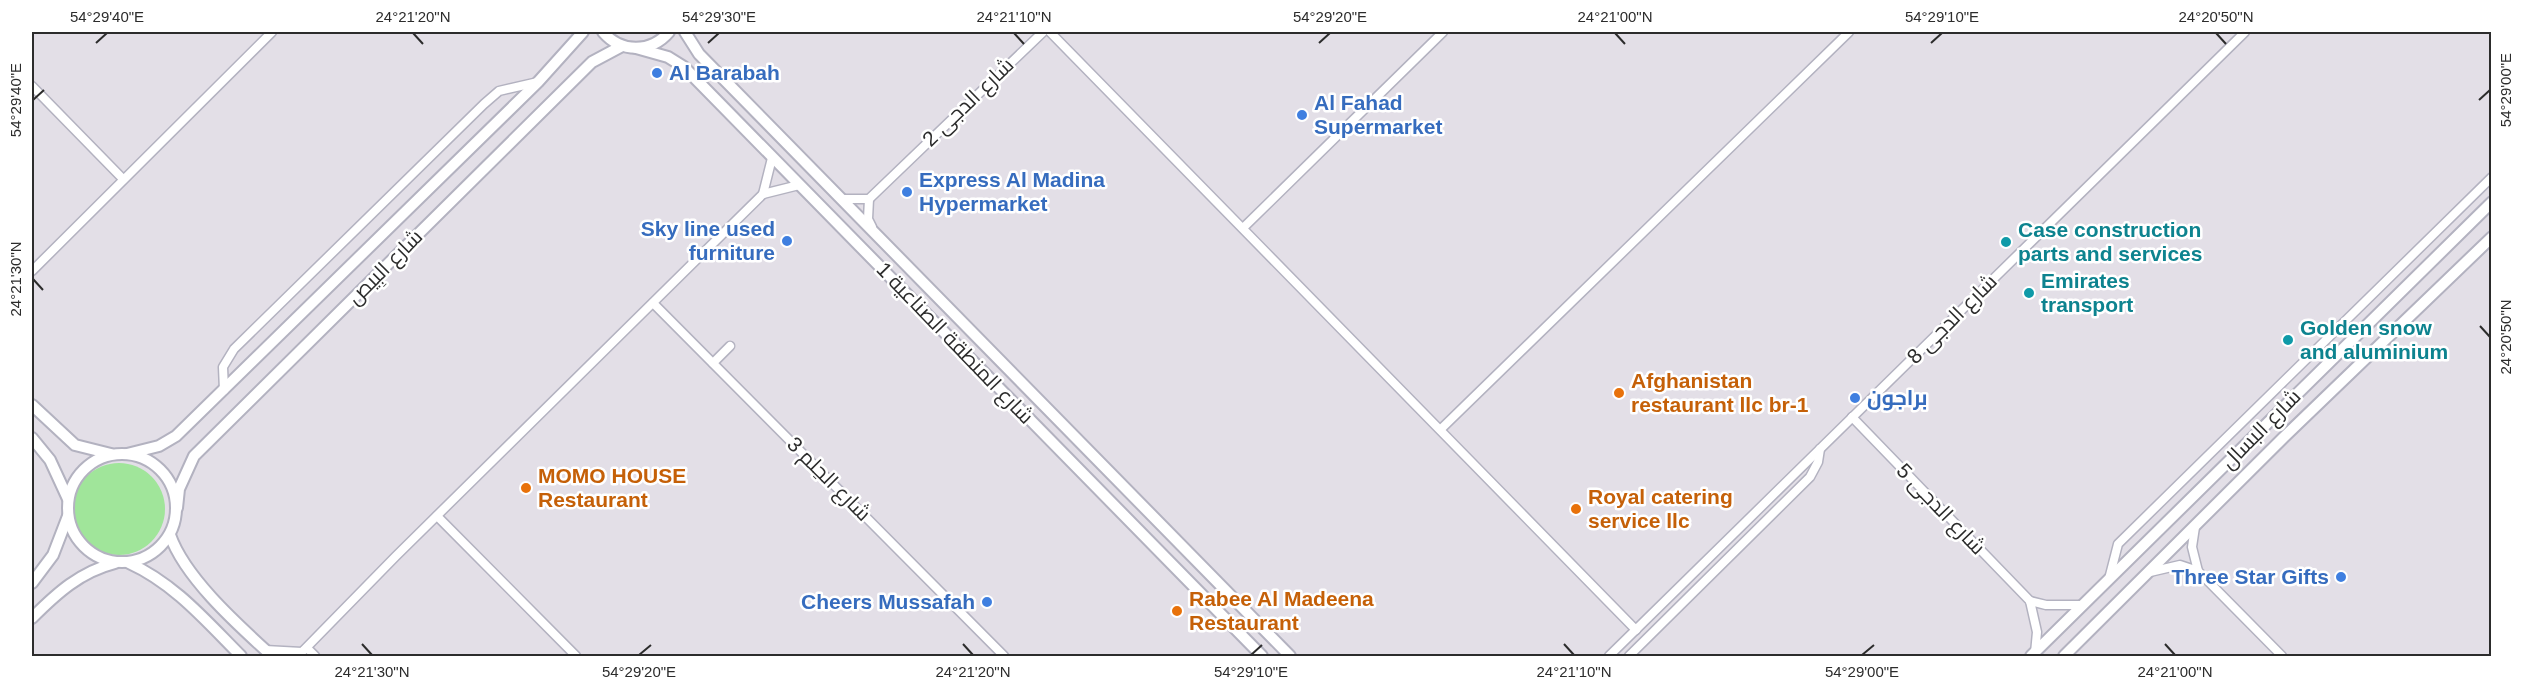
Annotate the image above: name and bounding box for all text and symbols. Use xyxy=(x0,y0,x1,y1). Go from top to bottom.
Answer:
text: 54°29'40"E xyxy=(70,8,144,25)
text: 24°21'20"N xyxy=(375,8,451,25)
text: 54°29'30"E xyxy=(682,8,756,25)
text: 24°21'10"N xyxy=(976,8,1052,25)
text: 54°29'20"E xyxy=(1293,8,1367,25)
text: 24°21'00"N xyxy=(1577,8,1653,25)
text: 54°29'10"E xyxy=(1905,8,1979,25)
text: 24°20'50"N xyxy=(2178,8,2254,25)
street label: شارع الدجى 2 xyxy=(918,53,1020,153)
text: 54°29'00"E xyxy=(2497,53,2514,127)
place label: Al Barabah xyxy=(669,61,780,84)
text: 54°29'40"E xyxy=(7,63,24,137)
marker: Al Barabah xyxy=(650,66,664,80)
place label: Al Fahad Supermarket xyxy=(1314,91,1442,138)
marker: Al Fahad Supermarket xyxy=(1295,108,1309,122)
place label: Express Al Madina Hypermarket xyxy=(919,168,1105,215)
marker: Express Al Madina Hypermarket xyxy=(900,185,914,199)
place label: Sky line used furniture xyxy=(641,217,775,264)
place label: Case construction parts and services xyxy=(2018,218,2202,265)
street label: شارع البِيص xyxy=(343,225,429,311)
marker: Sky line used furniture xyxy=(780,234,794,248)
marker: Case construction parts and services xyxy=(1999,235,2013,249)
text: 24°21'30"N xyxy=(7,241,24,317)
street label: شارع المنطقة الصناعية 1 xyxy=(870,257,1038,430)
street label: شارع الدجى 8 xyxy=(1902,269,2003,370)
place label: Emirates transport xyxy=(2041,269,2133,316)
marker: Emirates transport xyxy=(2022,286,2036,300)
text: 24°20'50"N xyxy=(2497,299,2514,375)
place label: Golden snow and aluminium xyxy=(2300,316,2448,363)
marker: Golden snow and aluminium xyxy=(2281,333,2295,347)
place label: Afghanistan restaurant llc br-1 xyxy=(1631,369,1809,416)
street label: شارع البسال xyxy=(2216,384,2307,475)
marker: Afghanistan restaurant llc br-1 xyxy=(1612,386,1626,400)
place label: براجون xyxy=(1867,386,1928,411)
marker: براجون xyxy=(1848,391,1862,405)
street label: شارع الحِلم 3 xyxy=(781,432,876,527)
street label: شارع الدجى 5 xyxy=(1890,459,1990,561)
place label: MOMO HOUSE Restaurant xyxy=(538,464,686,511)
marker: MOMO HOUSE Restaurant xyxy=(519,481,533,495)
place label: Royal catering service llc xyxy=(1588,485,1733,532)
marker: Royal catering service llc xyxy=(1569,502,1583,516)
place label: Three Star Gifts xyxy=(2171,565,2329,588)
marker: Three Star Gifts xyxy=(2334,570,2348,584)
place label: Rabee Al Madeena Restaurant xyxy=(1189,587,1374,634)
place label: Cheers Mussafah xyxy=(801,590,975,613)
marker: Cheers Mussafah xyxy=(980,595,994,609)
marker: Rabee Al Madeena Restaurant xyxy=(1170,604,1184,618)
text: 24°21'30"N xyxy=(334,663,410,680)
text: 54°29'20"E xyxy=(602,663,676,680)
text: 24°21'20"N xyxy=(935,663,1011,680)
text: 54°29'10"E xyxy=(1214,663,1288,680)
text: 24°21'10"N xyxy=(1536,663,1612,680)
text: 54°29'00"E xyxy=(1825,663,1899,680)
text: 24°21'00"N xyxy=(2137,663,2213,680)

